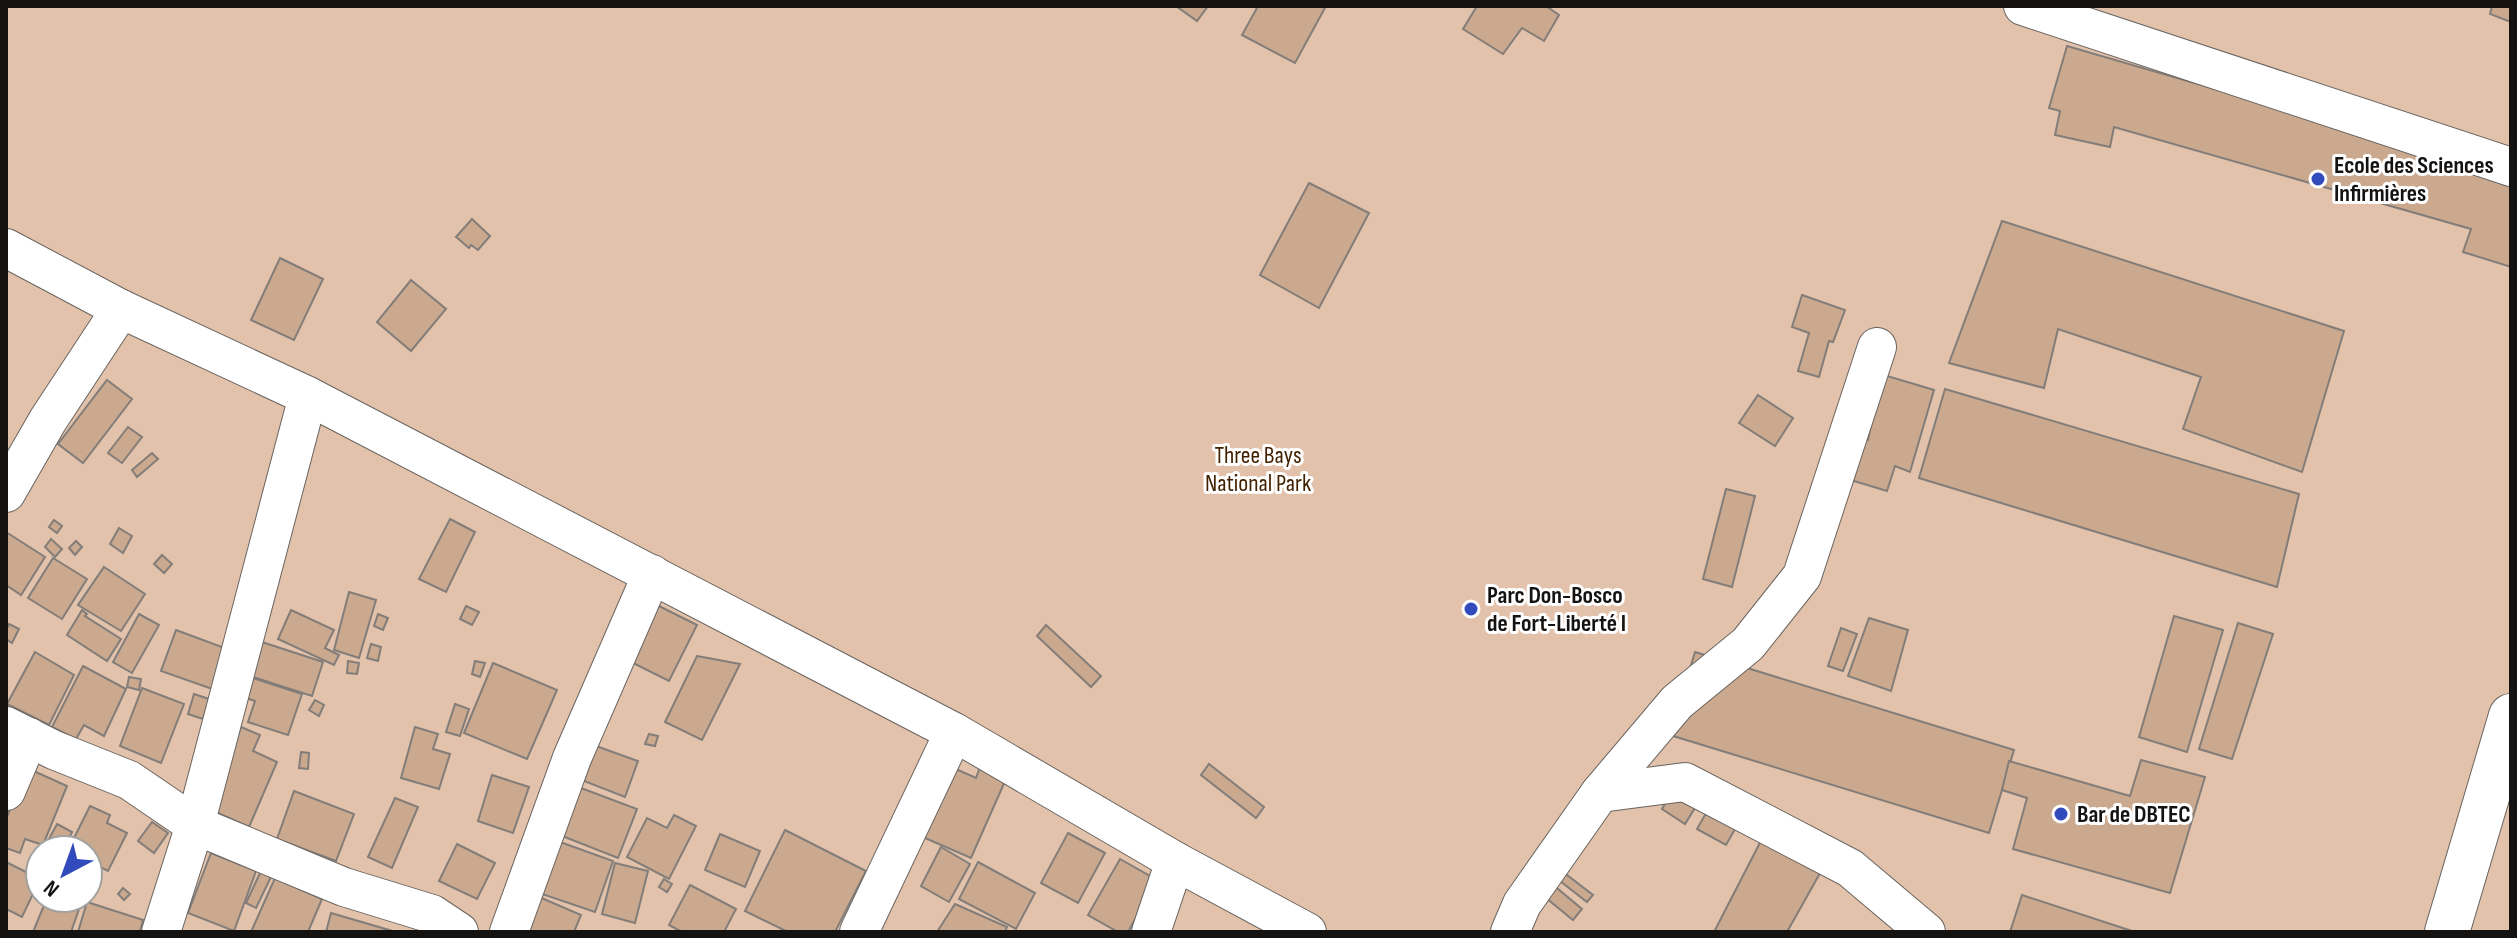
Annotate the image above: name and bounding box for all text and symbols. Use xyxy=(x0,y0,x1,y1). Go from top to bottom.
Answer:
place label: Ecole des Sciences Infirmières xyxy=(2334,151,2494,208)
marker: Ecole des Sciences Infirmières xyxy=(2309,170,2327,188)
park label: Three Bays National Park xyxy=(1205,441,1311,498)
place label: Parc Don-Bosco de Fort-Liberté I xyxy=(1487,581,1626,638)
marker: Parc Don-Bosco de Fort-Liberté I xyxy=(1462,600,1480,618)
place label: Bar de DBTEC xyxy=(2077,800,2191,829)
marker: Bar de DBTEC xyxy=(2052,805,2070,823)
north arrow xyxy=(24,834,104,914)
text: N xyxy=(39,874,65,902)

